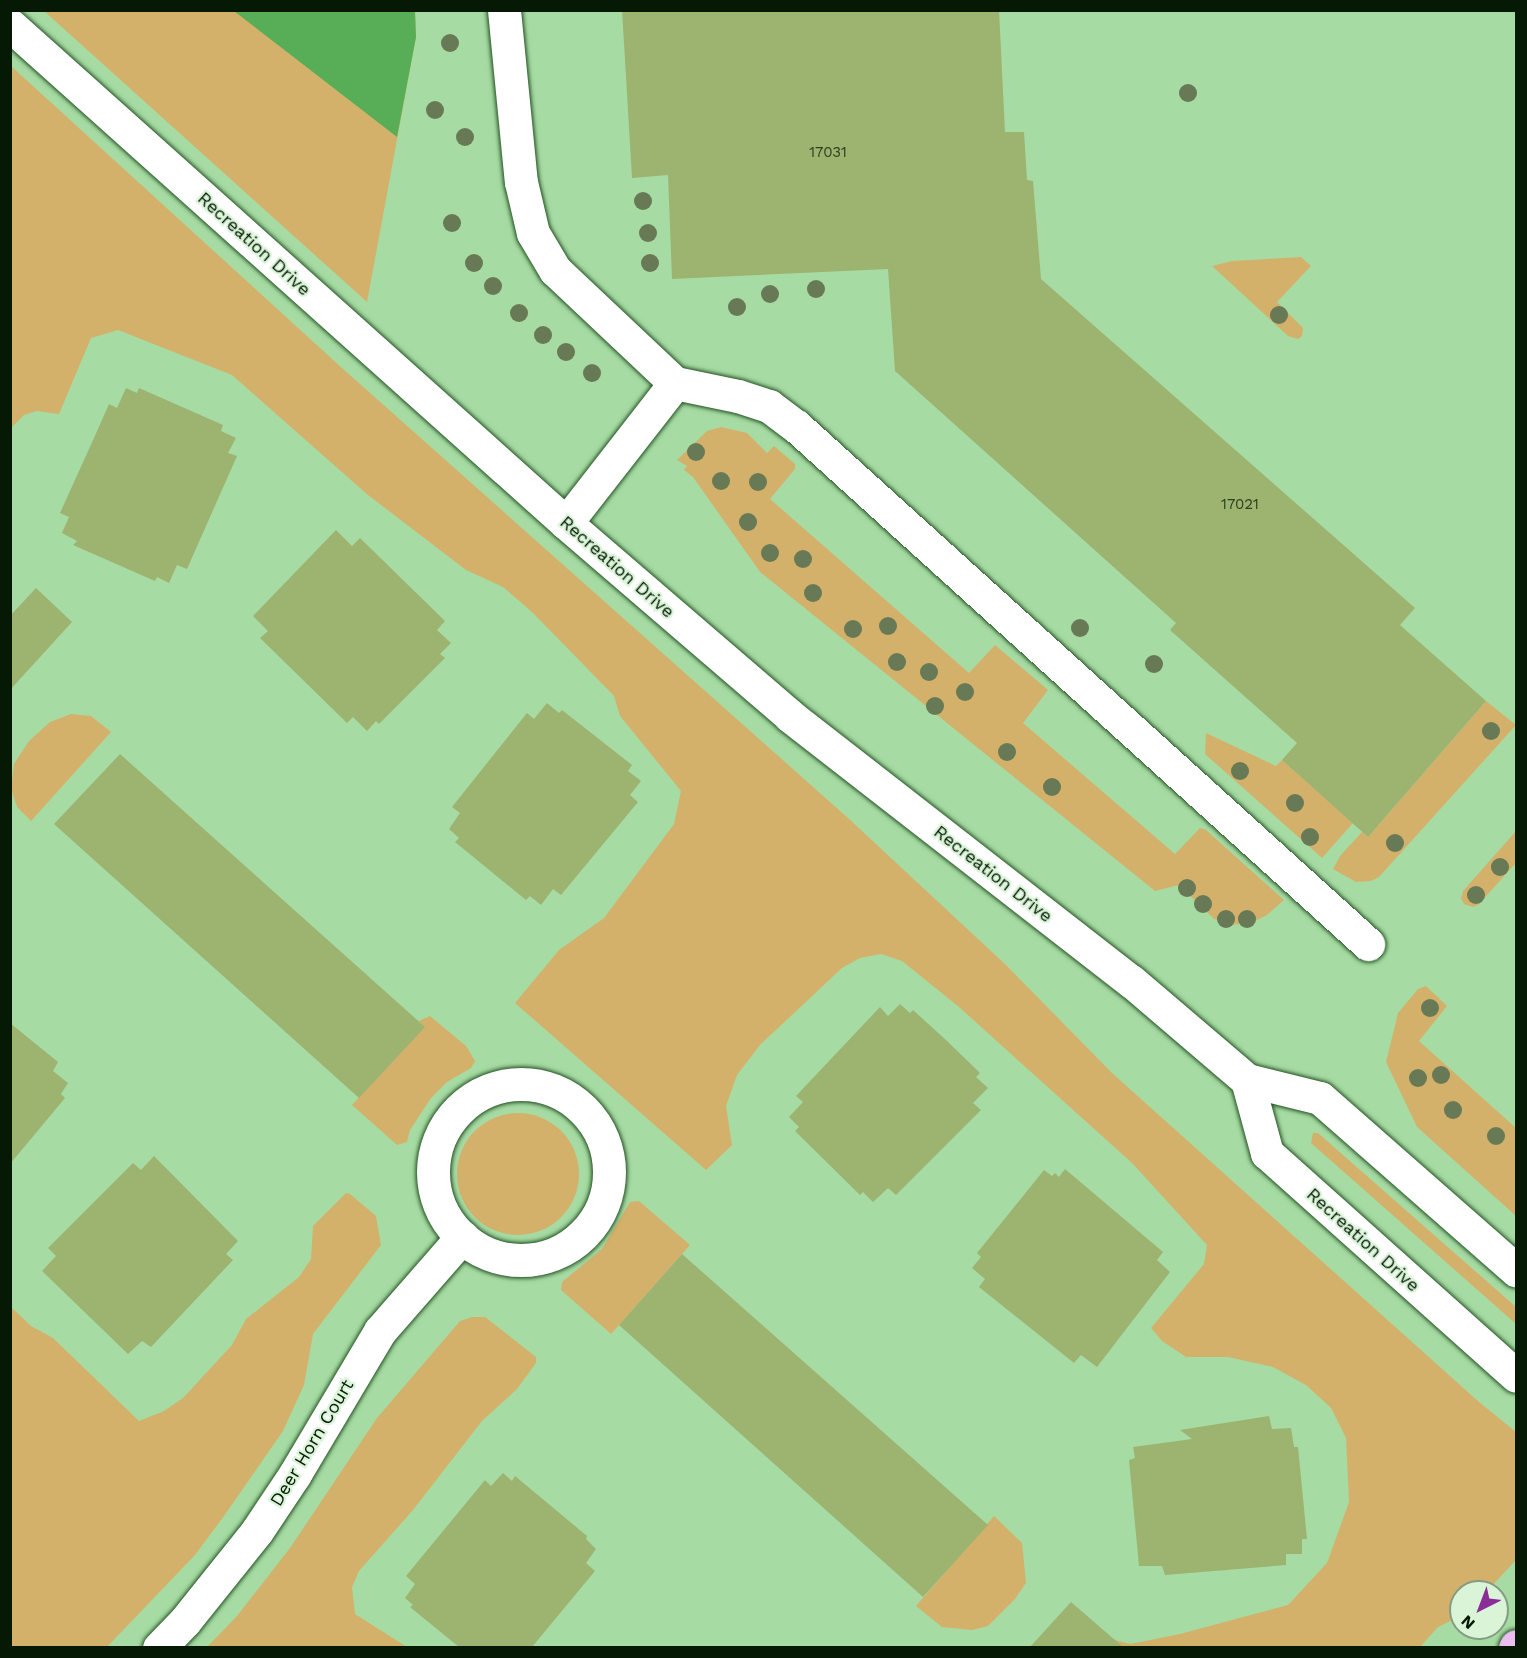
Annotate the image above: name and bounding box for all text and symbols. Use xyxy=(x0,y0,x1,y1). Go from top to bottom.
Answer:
house number: 17031 xyxy=(809,144,847,162)
street label: Recreation Drive xyxy=(193,188,315,300)
house number: 17021 xyxy=(1221,496,1259,514)
street label: Recreation Drive xyxy=(555,511,679,623)
street label: Recreation Drive xyxy=(929,821,1057,927)
street label: Recreation Drive xyxy=(1302,1184,1424,1296)
street label: Deer Horn Court xyxy=(266,1376,358,1510)
north arrow xyxy=(1449,1580,1509,1640)
text: N xyxy=(1457,1611,1479,1633)

